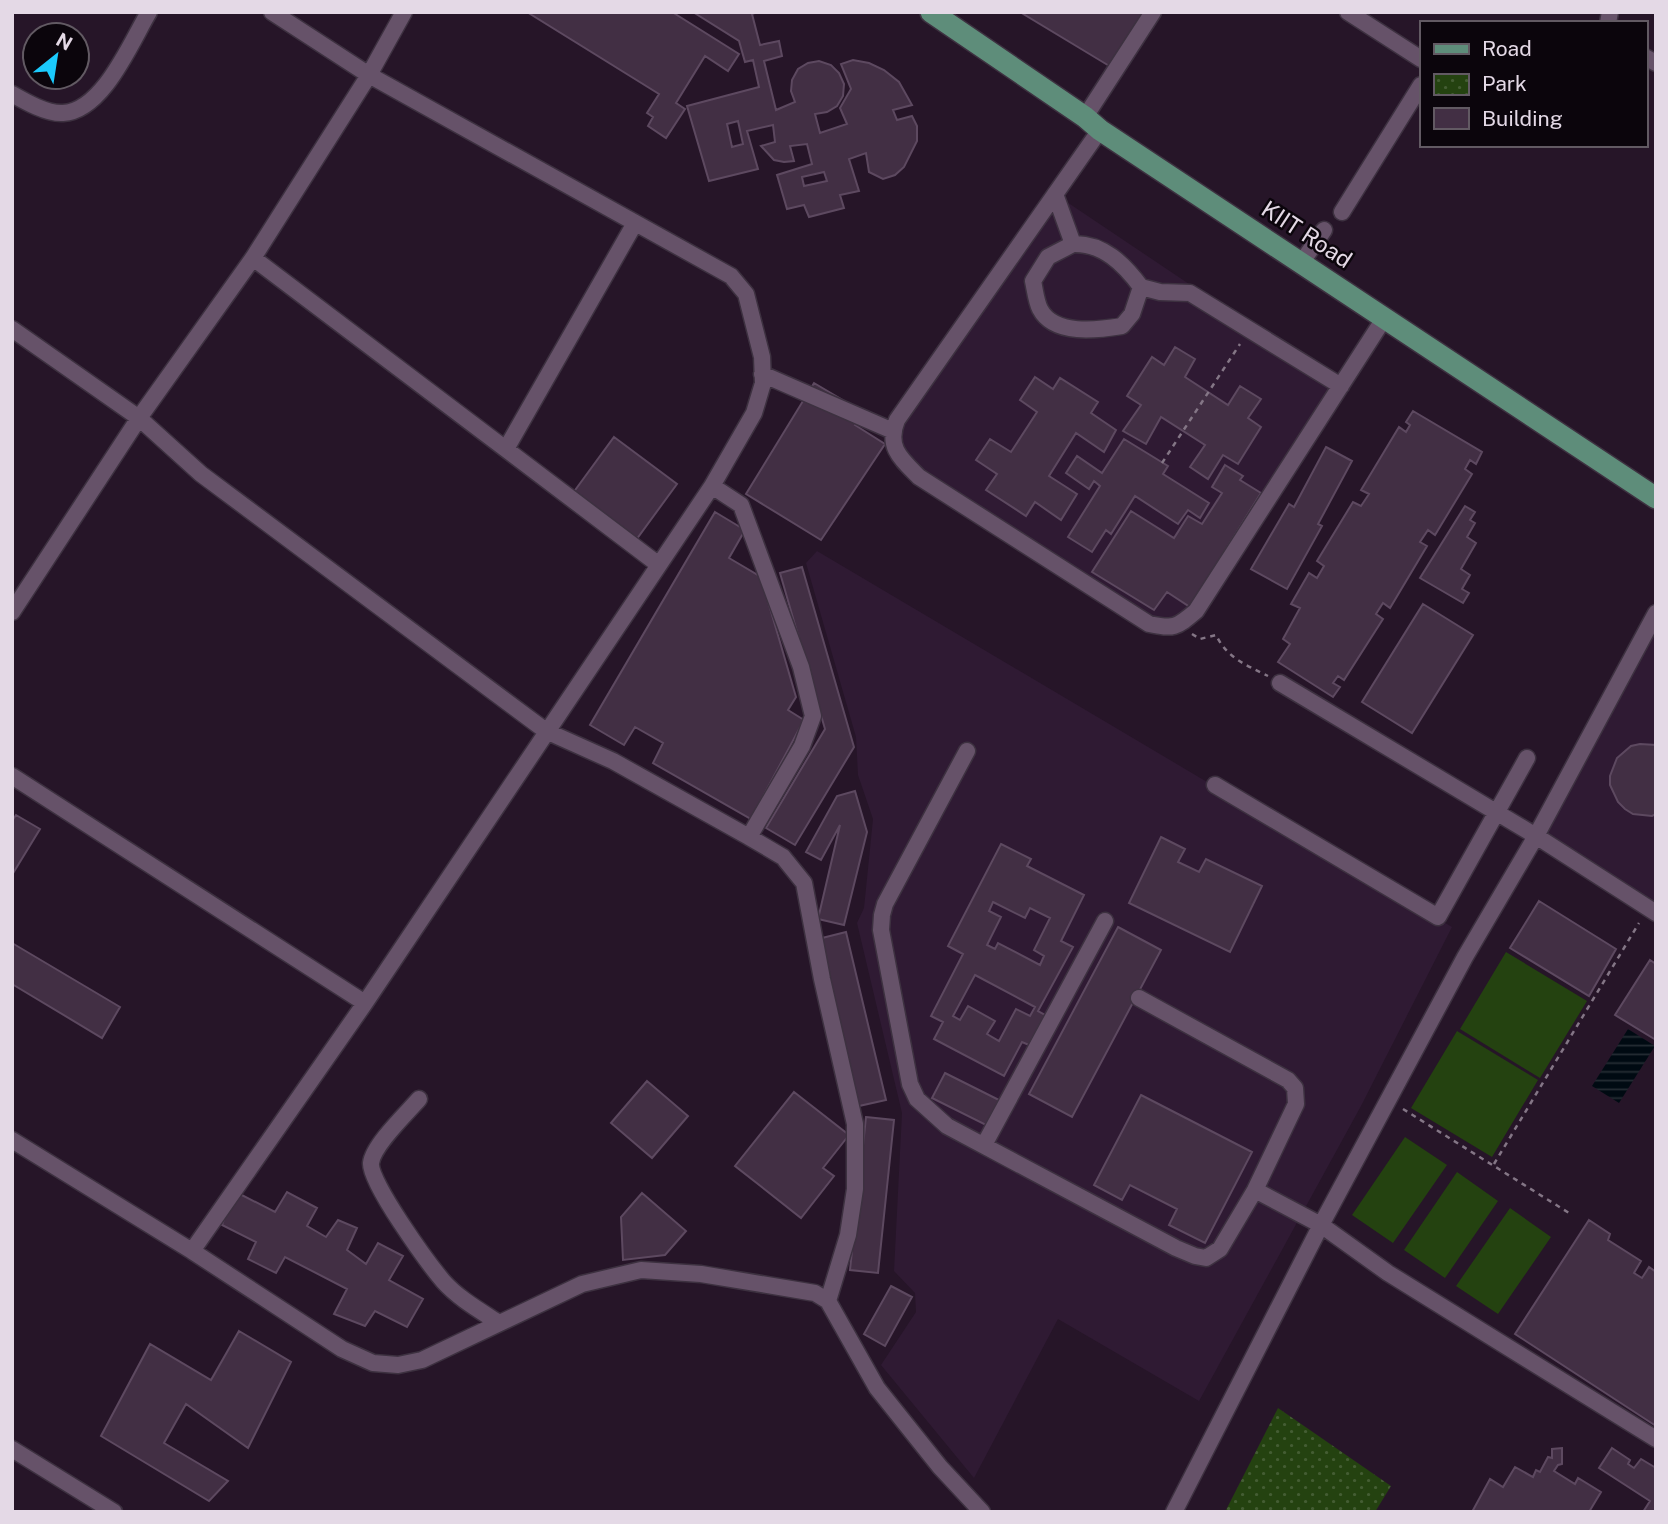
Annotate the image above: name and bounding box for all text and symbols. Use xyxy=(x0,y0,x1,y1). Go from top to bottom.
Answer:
north arrow xyxy=(21,21,91,91)
legend xyxy=(1420,21,1647,147)
text: N xyxy=(53,28,76,55)
text: Road xyxy=(1482,36,1532,61)
text: Park xyxy=(1482,71,1527,96)
text: Building xyxy=(1482,106,1563,131)
street label: KIIT Road xyxy=(1257,195,1357,273)

